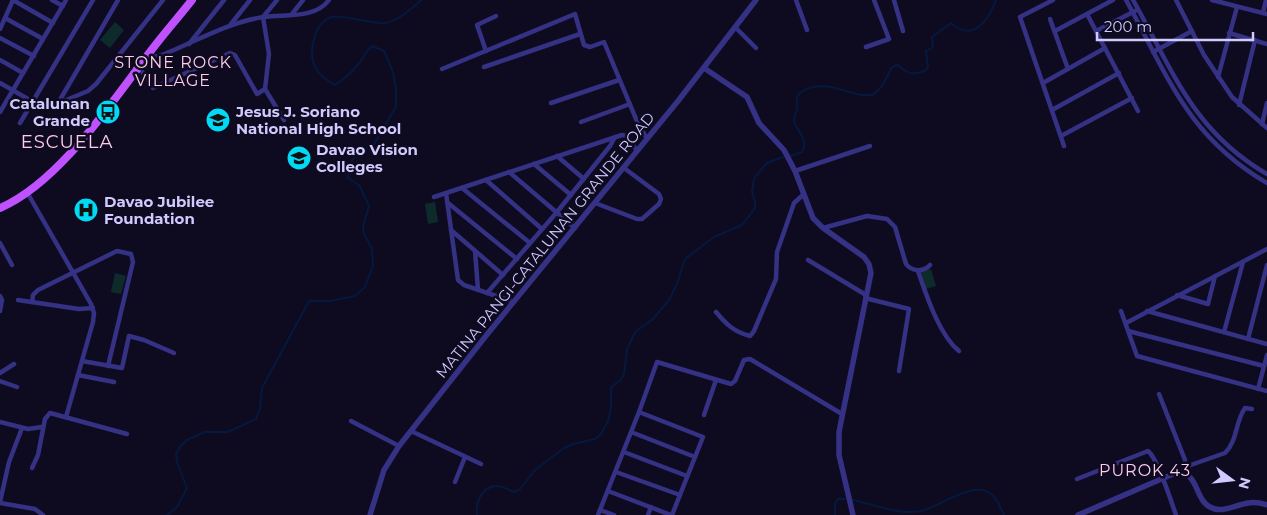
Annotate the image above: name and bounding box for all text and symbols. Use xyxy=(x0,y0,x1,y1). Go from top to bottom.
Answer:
scale bar xyxy=(1097,10,1253,42)
text: 200 m xyxy=(1104,17,1152,36)
district label: STONE ROCK VILLAGE xyxy=(114,53,232,90)
place label: Catalunan Grande xyxy=(10,94,90,130)
bus stop icon: Catalunan Grande xyxy=(95,99,121,125)
place label: Jesus J. Soriano National High School xyxy=(235,102,401,138)
school or university icon: Jesus J. Soriano National High School xyxy=(205,107,231,133)
street label: MATINA PANGI-CATALUNAN GRANDE ROAD xyxy=(432,108,658,382)
district label: ESCUELA xyxy=(21,131,113,153)
place label: Davao Vision Colleges xyxy=(316,140,418,176)
school or university icon: Davao Vision Colleges xyxy=(286,145,312,171)
place label: Davao Jubilee Foundation xyxy=(104,192,214,228)
hospital icon: Davao Jubilee Foundation xyxy=(73,197,99,223)
north arrow xyxy=(1207,455,1257,505)
district label: PUROK 43 xyxy=(1099,461,1191,480)
text: N xyxy=(1234,476,1255,491)

